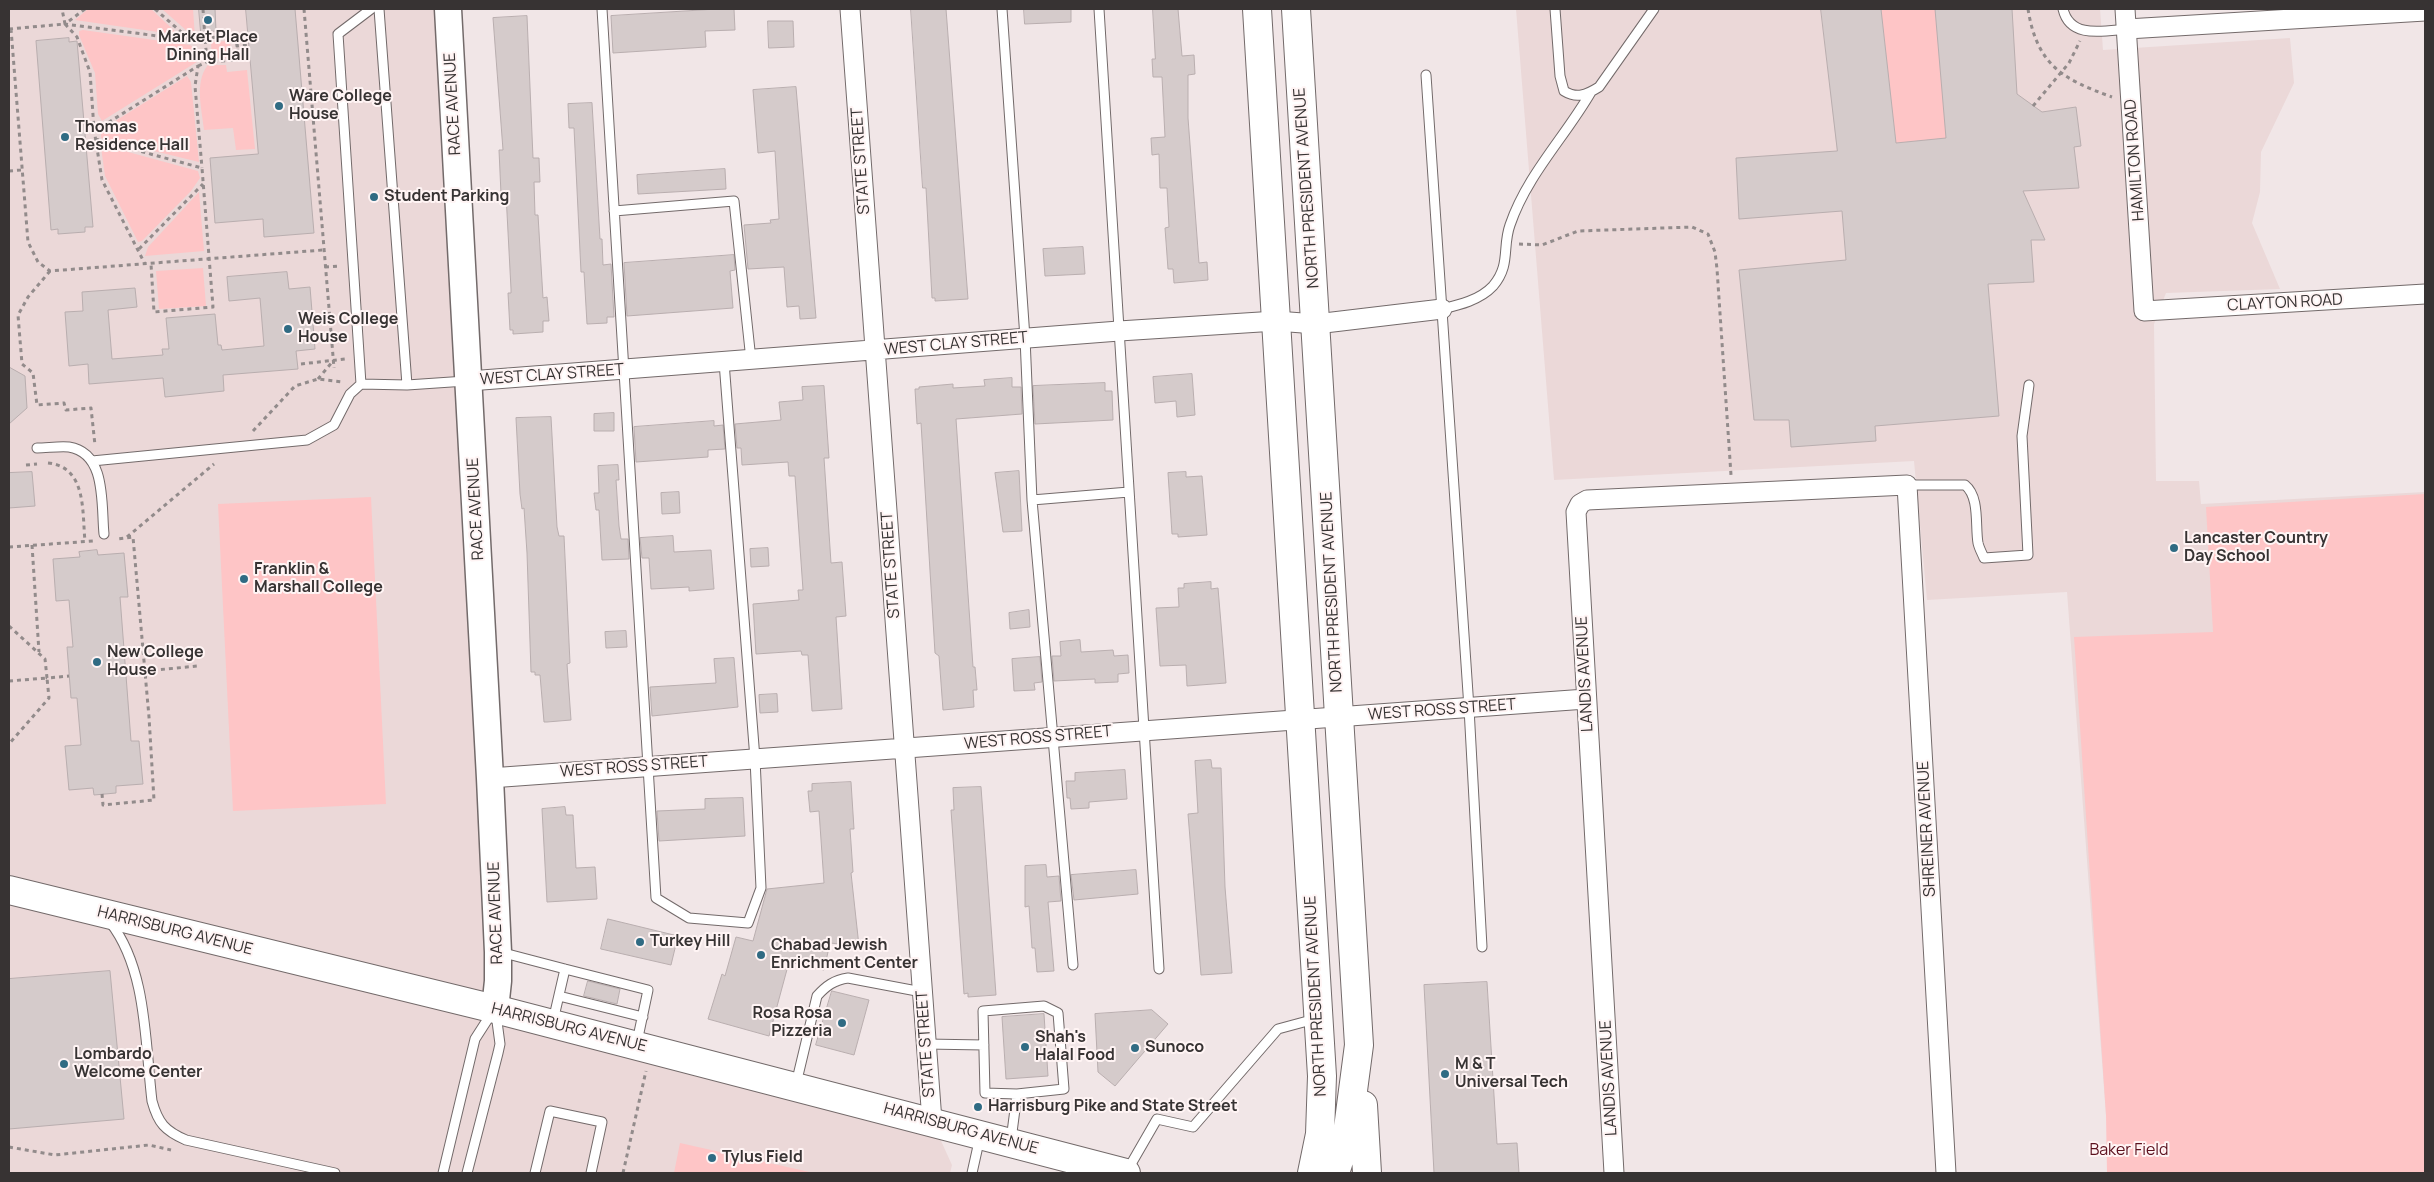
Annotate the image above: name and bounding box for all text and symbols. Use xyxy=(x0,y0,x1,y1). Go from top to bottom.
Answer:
marker: Market Place Dining Hall xyxy=(202,14,214,26)
place label: Market Place Dining Hall xyxy=(158,28,258,66)
street label: RACE AVENUE xyxy=(441,52,465,156)
place label: Ware College House xyxy=(289,87,392,125)
street label: NORTH PRESIDENT AVENUE xyxy=(1290,87,1324,289)
street label: HAMILTON ROAD xyxy=(2121,98,2149,222)
marker: Ware College House xyxy=(273,100,285,112)
street label: STATE STREET xyxy=(848,107,874,215)
place label: Thomas Residence Hall xyxy=(75,118,189,156)
marker: Thomas Residence Hall xyxy=(59,131,71,143)
place label: Student Parking xyxy=(384,187,509,207)
marker: Student Parking xyxy=(368,191,380,203)
street label: CLAYTON ROAD xyxy=(2227,290,2343,316)
place label: Weis College House xyxy=(298,310,398,348)
marker: Weis College House xyxy=(282,323,294,335)
street label: WEST CLAY STREET xyxy=(883,328,1029,360)
street label: WEST CLAY STREET xyxy=(479,360,625,390)
street label: RACE AVENUE xyxy=(464,457,488,561)
street label: NORTH PRESIDENT AVENUE xyxy=(1317,491,1347,693)
street label: STATE STREET xyxy=(878,511,904,619)
place label: Lancaster Country Day School xyxy=(2184,529,2328,567)
marker: Lancaster Country Day School xyxy=(2168,542,2180,554)
place label: Franklin & Marshall College xyxy=(254,560,383,598)
marker: Franklin & Marshall College xyxy=(238,573,250,585)
street label: LANDIS AVENUE xyxy=(1572,616,1598,732)
place label: New College House xyxy=(107,643,204,681)
marker: New College House xyxy=(91,656,103,668)
street label: WEST ROSS STREET xyxy=(1367,695,1517,725)
street label: WEST ROSS STREET xyxy=(963,722,1113,754)
street label: WEST ROSS STREET xyxy=(559,752,709,782)
street label: SHREINER AVENUE xyxy=(1914,760,1940,898)
street label: RACE AVENUE xyxy=(485,861,507,965)
street label: NORTH PRESIDENT AVENUE xyxy=(1301,895,1331,1097)
street label: HARRISBURG AVENUE xyxy=(95,902,255,960)
place label: Turkey Hill xyxy=(650,932,730,952)
marker: Turkey Hill xyxy=(634,936,646,948)
place label: Chabad Jewish Enrichment Center xyxy=(771,936,918,974)
marker: Chabad Jewish Enrichment Center xyxy=(755,949,767,961)
street label: STATE STREET xyxy=(913,990,939,1098)
street label: HARRISBURG AVENUE xyxy=(489,999,649,1057)
place label: Rosa Rosa Pizzeria xyxy=(753,1004,832,1042)
marker: Rosa Rosa Pizzeria xyxy=(836,1017,848,1029)
street label: LANDIS AVENUE xyxy=(1596,1020,1622,1136)
place label: Shah's Halal Food xyxy=(1035,1028,1115,1066)
place label: Sunoco xyxy=(1145,1038,1204,1058)
marker: Shah's Halal Food xyxy=(1019,1041,1031,1053)
marker: Sunoco xyxy=(1129,1042,1141,1054)
place label: Lombardo Welcome Center xyxy=(74,1045,202,1083)
place label: M & T Universal Tech xyxy=(1455,1055,1568,1093)
marker: Lombardo Welcome Center xyxy=(58,1058,70,1070)
marker: M & T Universal Tech xyxy=(1439,1068,1451,1080)
place label: Harrisburg Pike and State Street xyxy=(988,1097,1238,1117)
street label: HARRISBURG AVENUE xyxy=(881,1099,1041,1159)
marker: Harrisburg Pike and State Street xyxy=(972,1101,984,1113)
park label: Baker Field xyxy=(2089,1141,2169,1161)
place label: Tylus Field xyxy=(722,1148,803,1168)
marker: Tylus Field xyxy=(706,1152,718,1164)

